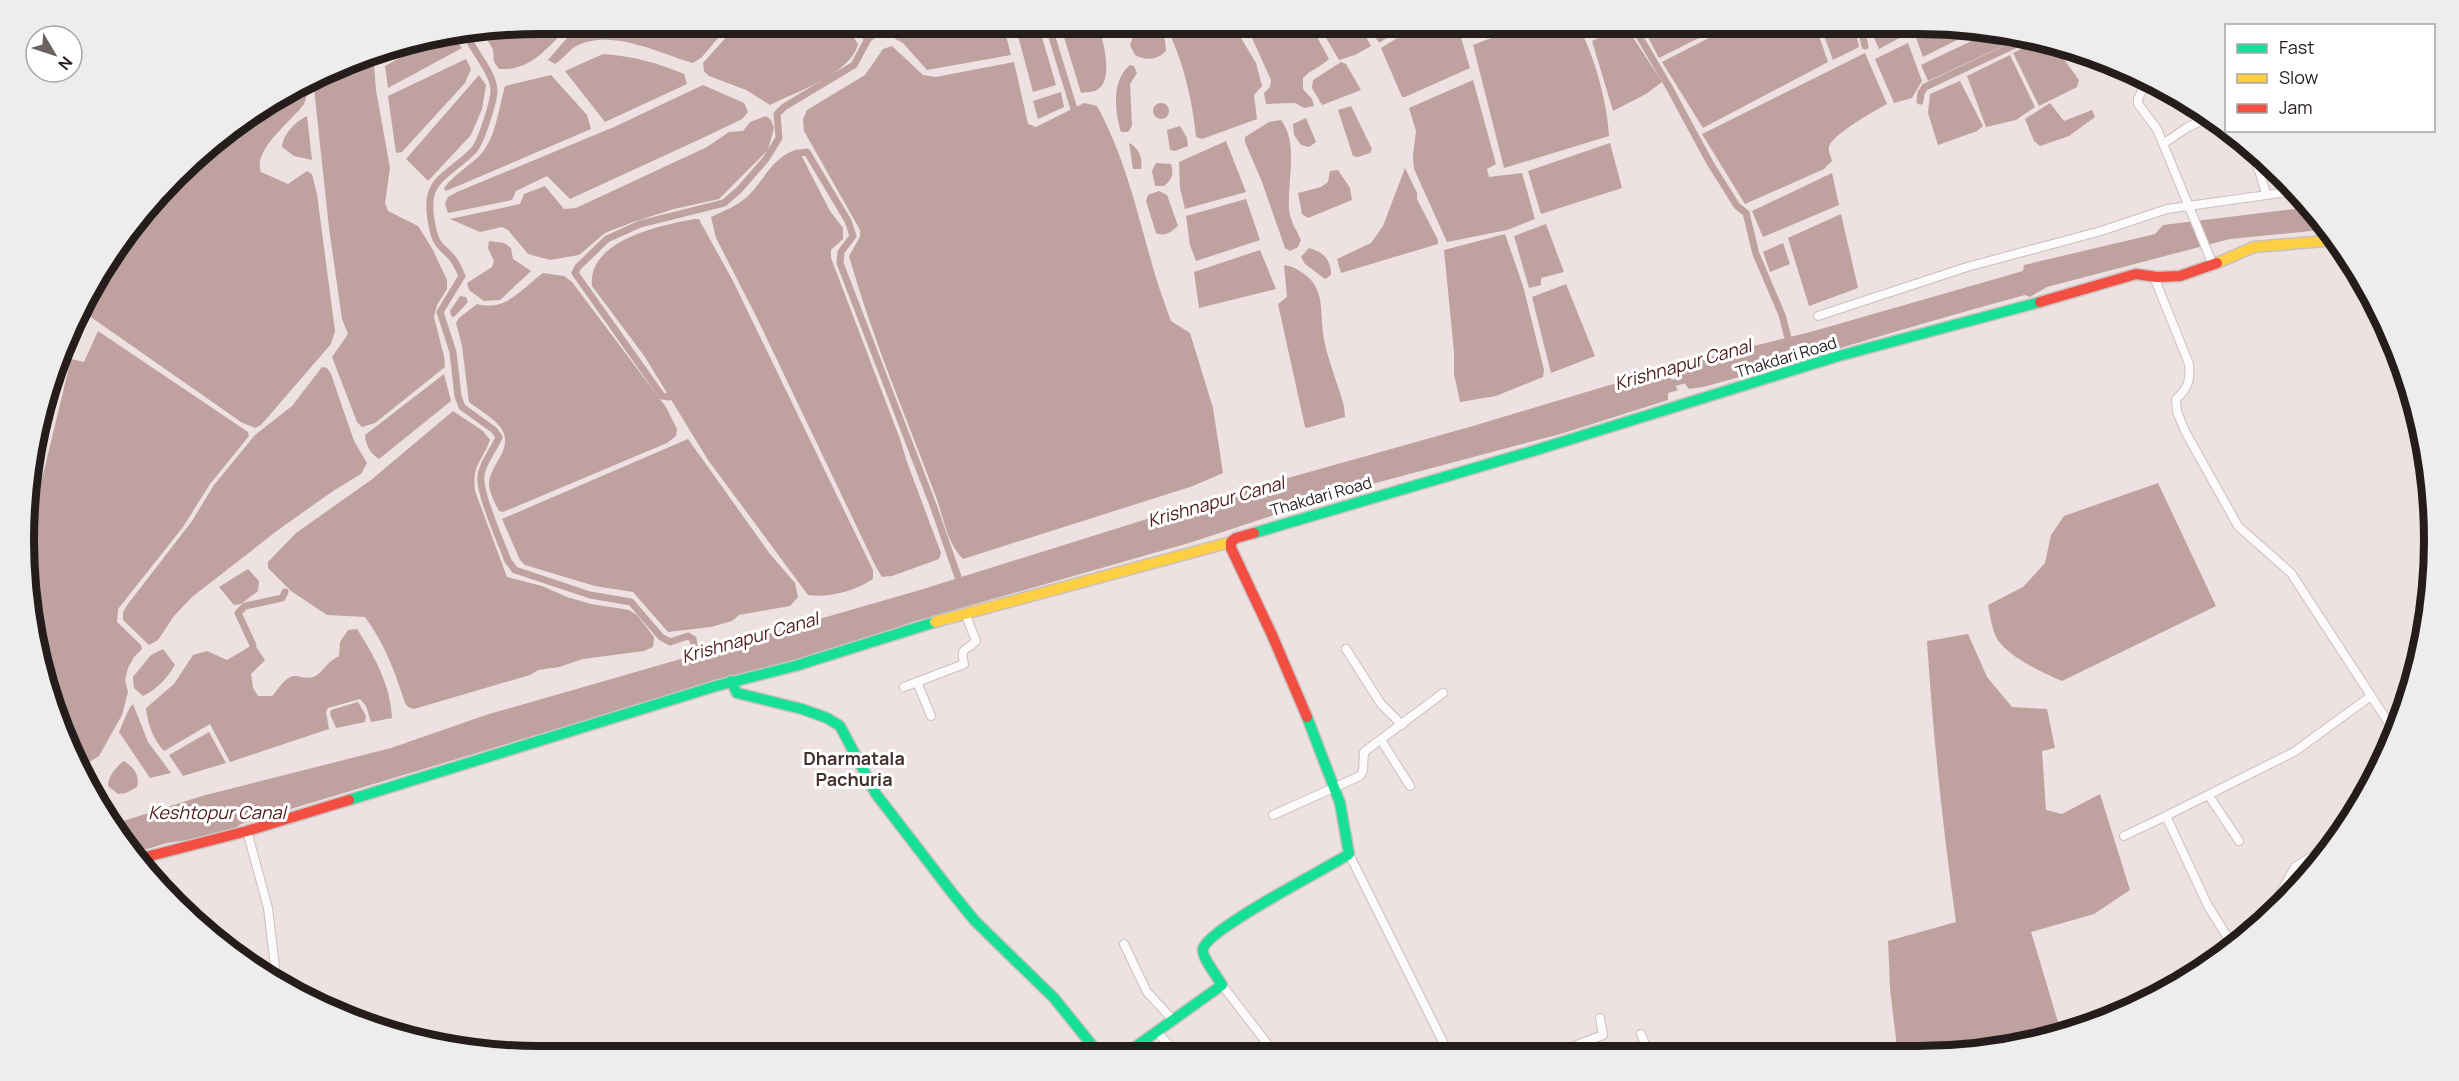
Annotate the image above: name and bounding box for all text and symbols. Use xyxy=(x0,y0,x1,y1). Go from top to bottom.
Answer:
north arrow xyxy=(24,24,84,84)
legend xyxy=(2225,24,2435,132)
text: Fast xyxy=(2279,35,2314,59)
text: N xyxy=(53,52,78,75)
text: Slow xyxy=(2279,65,2319,89)
text: Jam xyxy=(2279,95,2313,119)
street label: Thakdari Road xyxy=(1733,331,1839,383)
water label: Krishnapur Canal xyxy=(1611,332,1757,395)
water label: Krishnapur Canal xyxy=(1144,469,1290,532)
street label: Thakdari Road xyxy=(1268,471,1374,521)
water label: Krishnapur Canal xyxy=(678,605,824,668)
district label: Dharmatala Pachuria xyxy=(803,746,905,791)
water label: Keshtopur Canal xyxy=(148,800,288,824)

